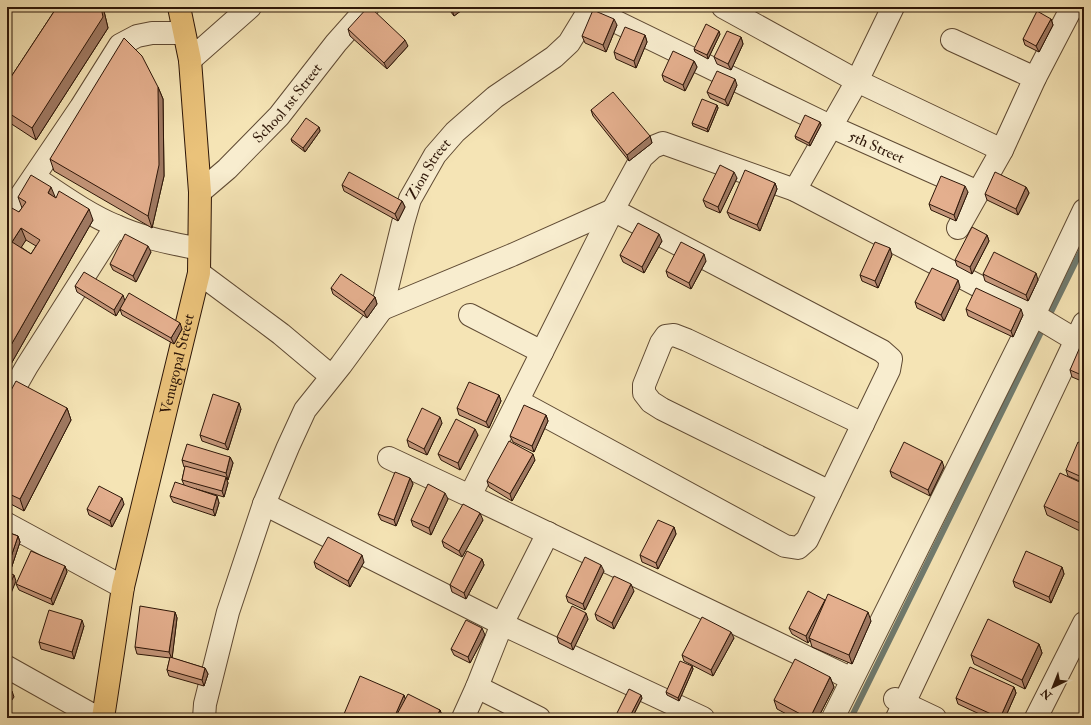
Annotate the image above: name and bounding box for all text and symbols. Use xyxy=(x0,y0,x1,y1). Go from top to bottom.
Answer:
street label: School 1st Street xyxy=(248,59,326,147)
street label: 5th Street xyxy=(846,126,907,168)
street label: Zion Street xyxy=(402,134,455,203)
street label: Venugopal Street xyxy=(156,312,198,416)
north arrow xyxy=(1033,667,1073,707)
text: N xyxy=(1038,685,1055,703)

